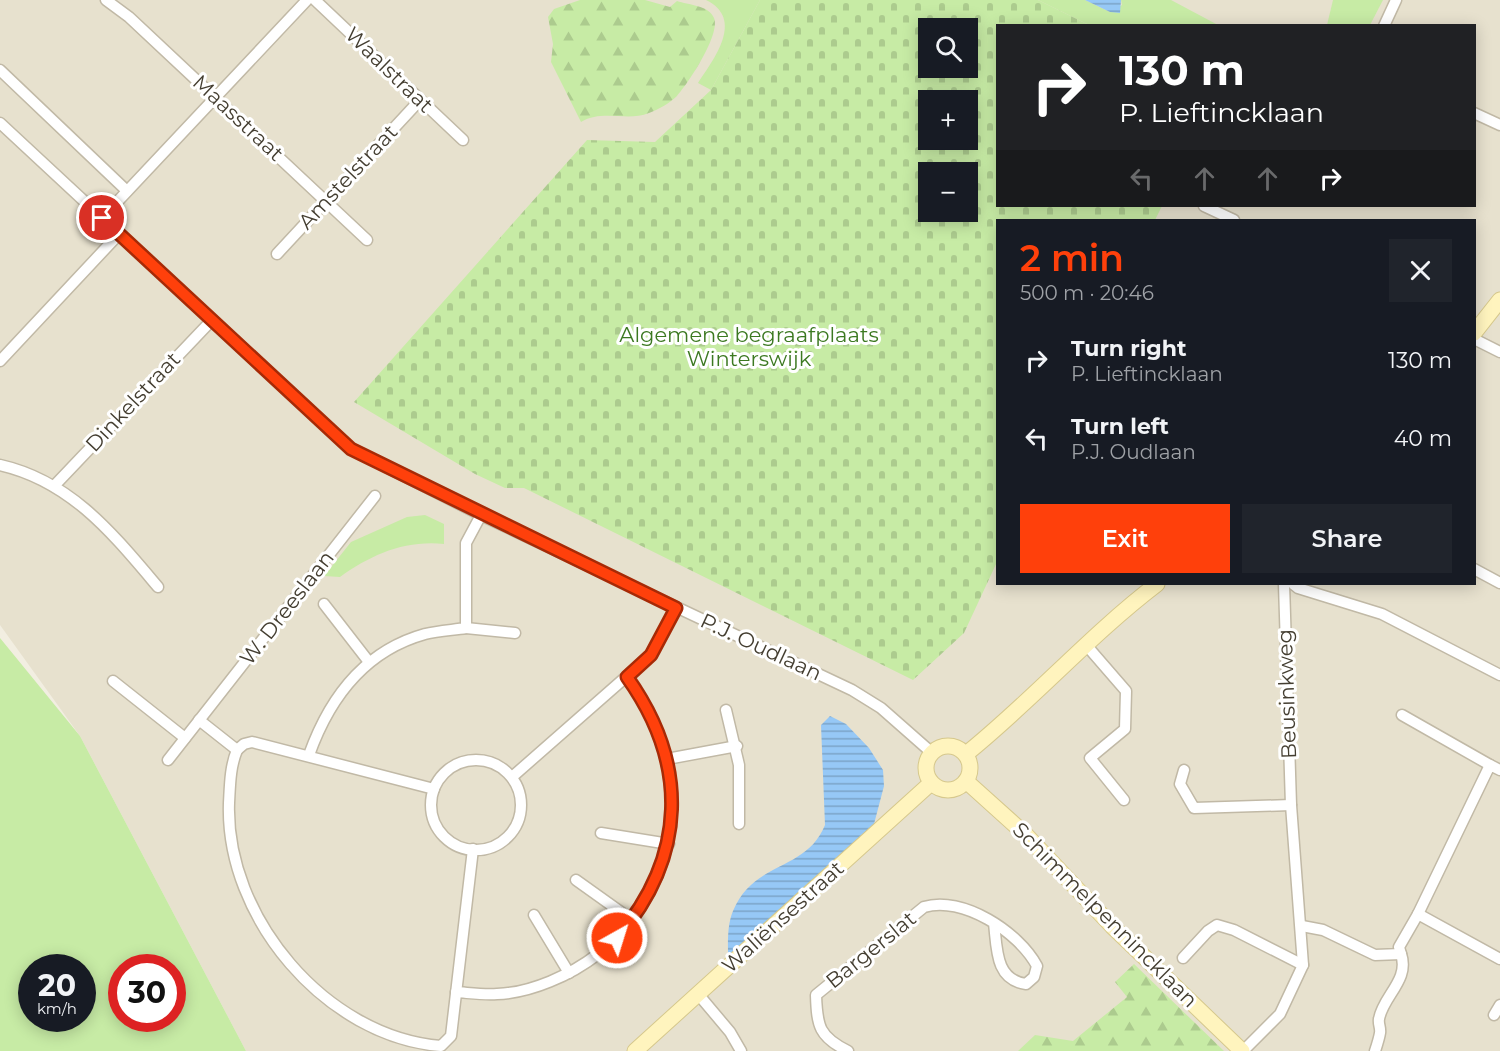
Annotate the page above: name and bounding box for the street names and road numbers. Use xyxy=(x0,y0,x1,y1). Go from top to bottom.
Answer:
street label: Waalstraat xyxy=(340,22,438,118)
street label: Maasstraat xyxy=(188,69,289,166)
street label: Amstelstraat xyxy=(293,119,402,234)
street label: Dinkelstraat xyxy=(80,347,185,457)
street label: W. Dreeslaan xyxy=(234,546,339,670)
street label: P.J. Oudlaan xyxy=(697,608,826,686)
street label: Beusinkweg xyxy=(1272,629,1301,759)
street label: Schimmelpennincklaan xyxy=(1008,817,1203,1012)
street label: Waliënsestraat xyxy=(717,855,849,978)
street label: Bargerslat xyxy=(821,906,921,994)

